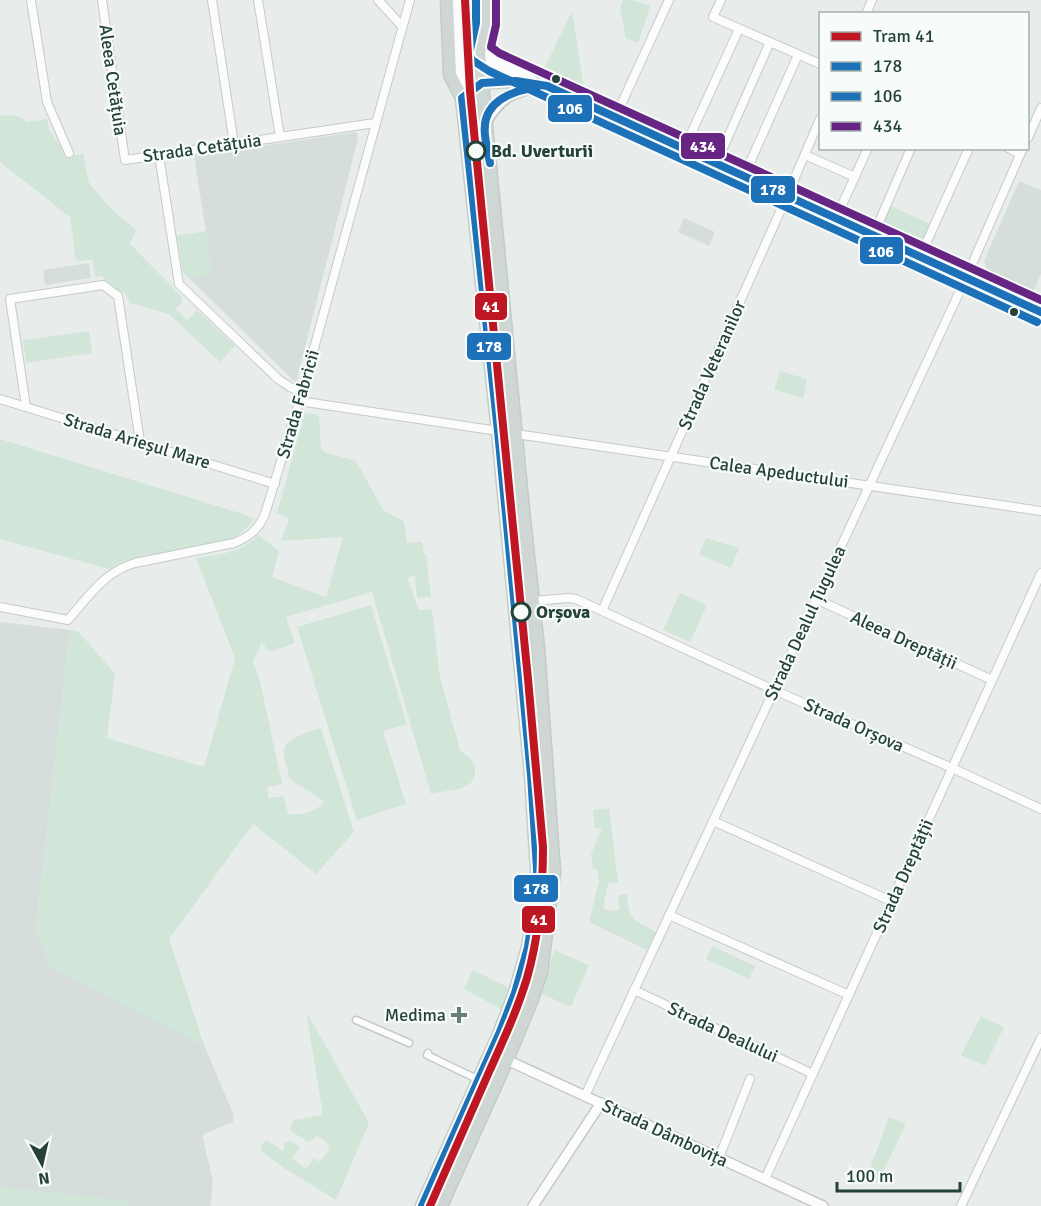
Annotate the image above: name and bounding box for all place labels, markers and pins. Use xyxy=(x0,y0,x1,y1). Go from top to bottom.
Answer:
unlabelled marker xyxy=(550,73,562,85)
place label: Bd. Uverturii xyxy=(491,140,593,162)
marker: Bd. Uverturii xyxy=(466,141,486,161)
unlabelled marker xyxy=(1008,306,1020,318)
place label: Orșova xyxy=(536,601,590,623)
marker: Orșova xyxy=(511,602,531,622)
place label: Medima xyxy=(385,1004,446,1026)
marker: Medima xyxy=(450,1006,468,1024)

